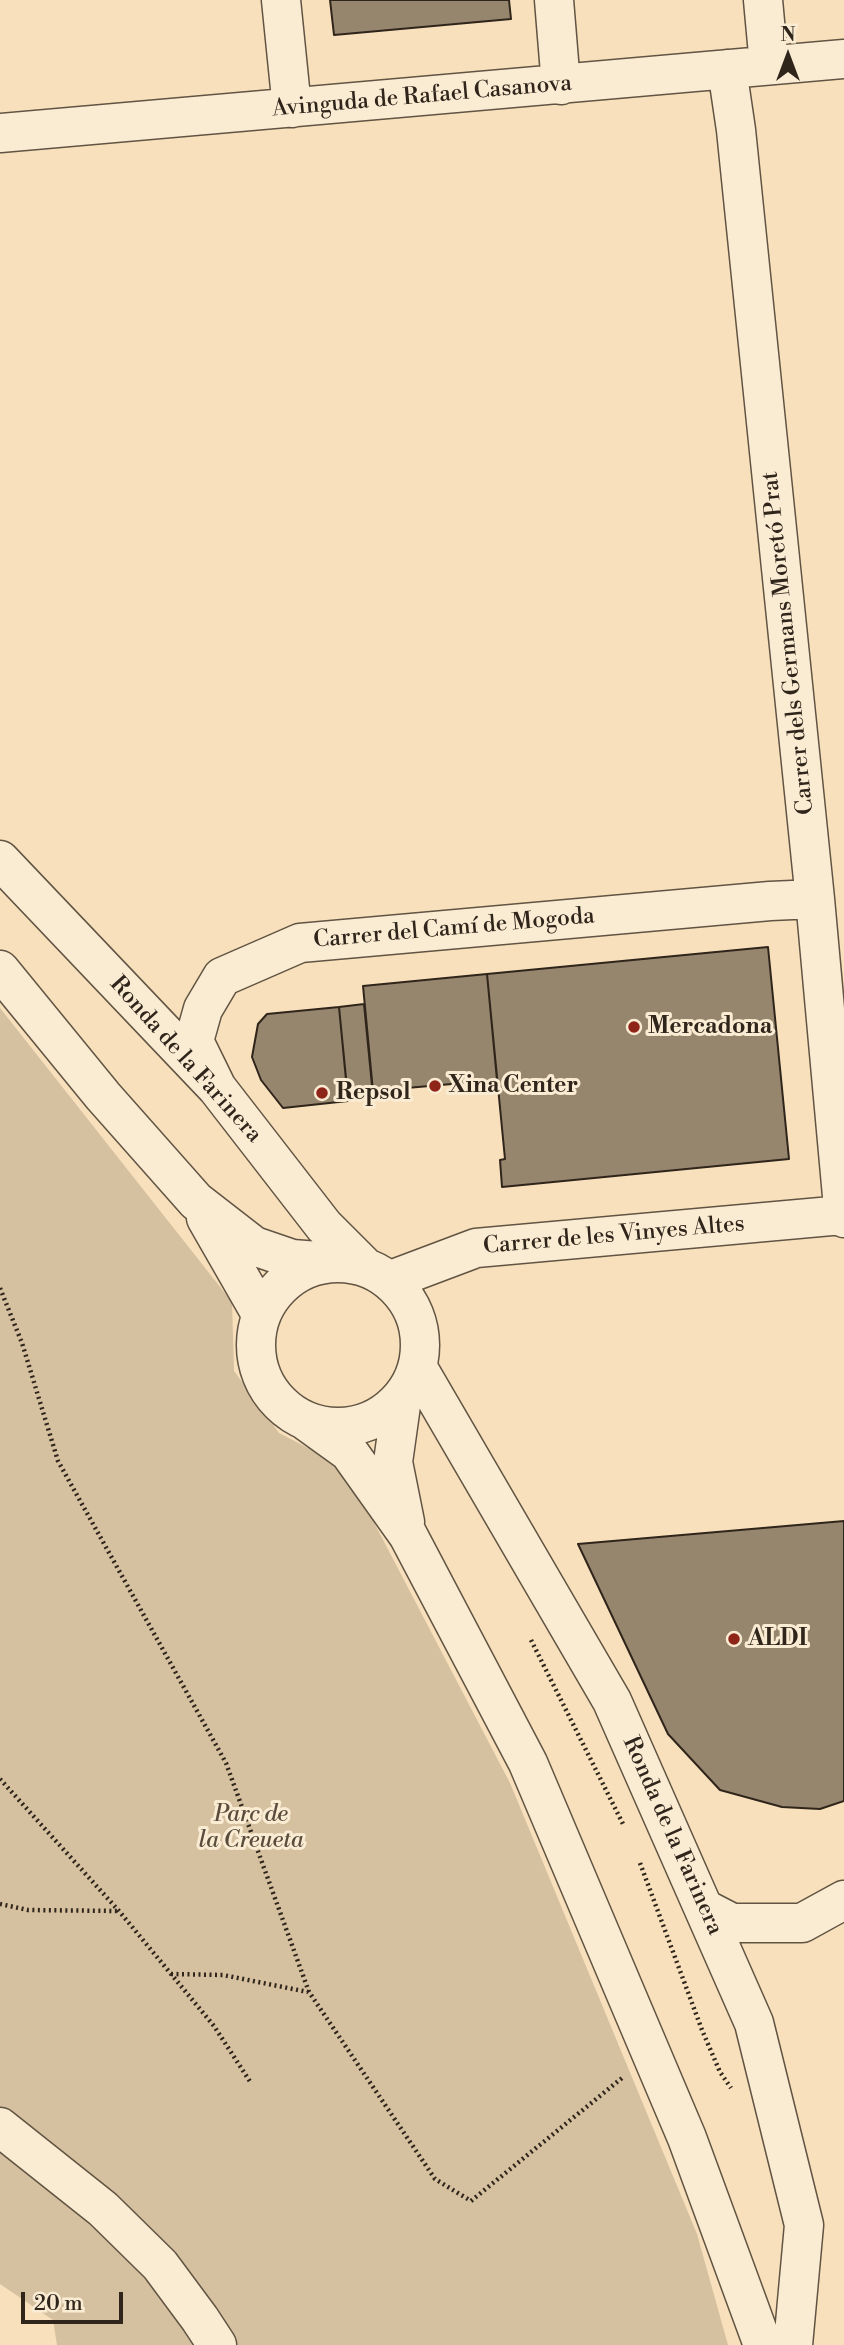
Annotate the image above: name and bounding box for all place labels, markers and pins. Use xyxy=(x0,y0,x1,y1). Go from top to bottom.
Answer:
place label: Mercadona xyxy=(648,1013,772,1041)
marker: Mercadona xyxy=(626,1019,642,1035)
place label: Xina Center xyxy=(449,1072,578,1100)
marker: Xina Center xyxy=(427,1078,443,1094)
place label: Repsol xyxy=(336,1079,411,1107)
marker: Repsol xyxy=(314,1085,330,1101)
place label: ALDI xyxy=(748,1625,807,1653)
marker: ALDI xyxy=(726,1631,742,1647)

